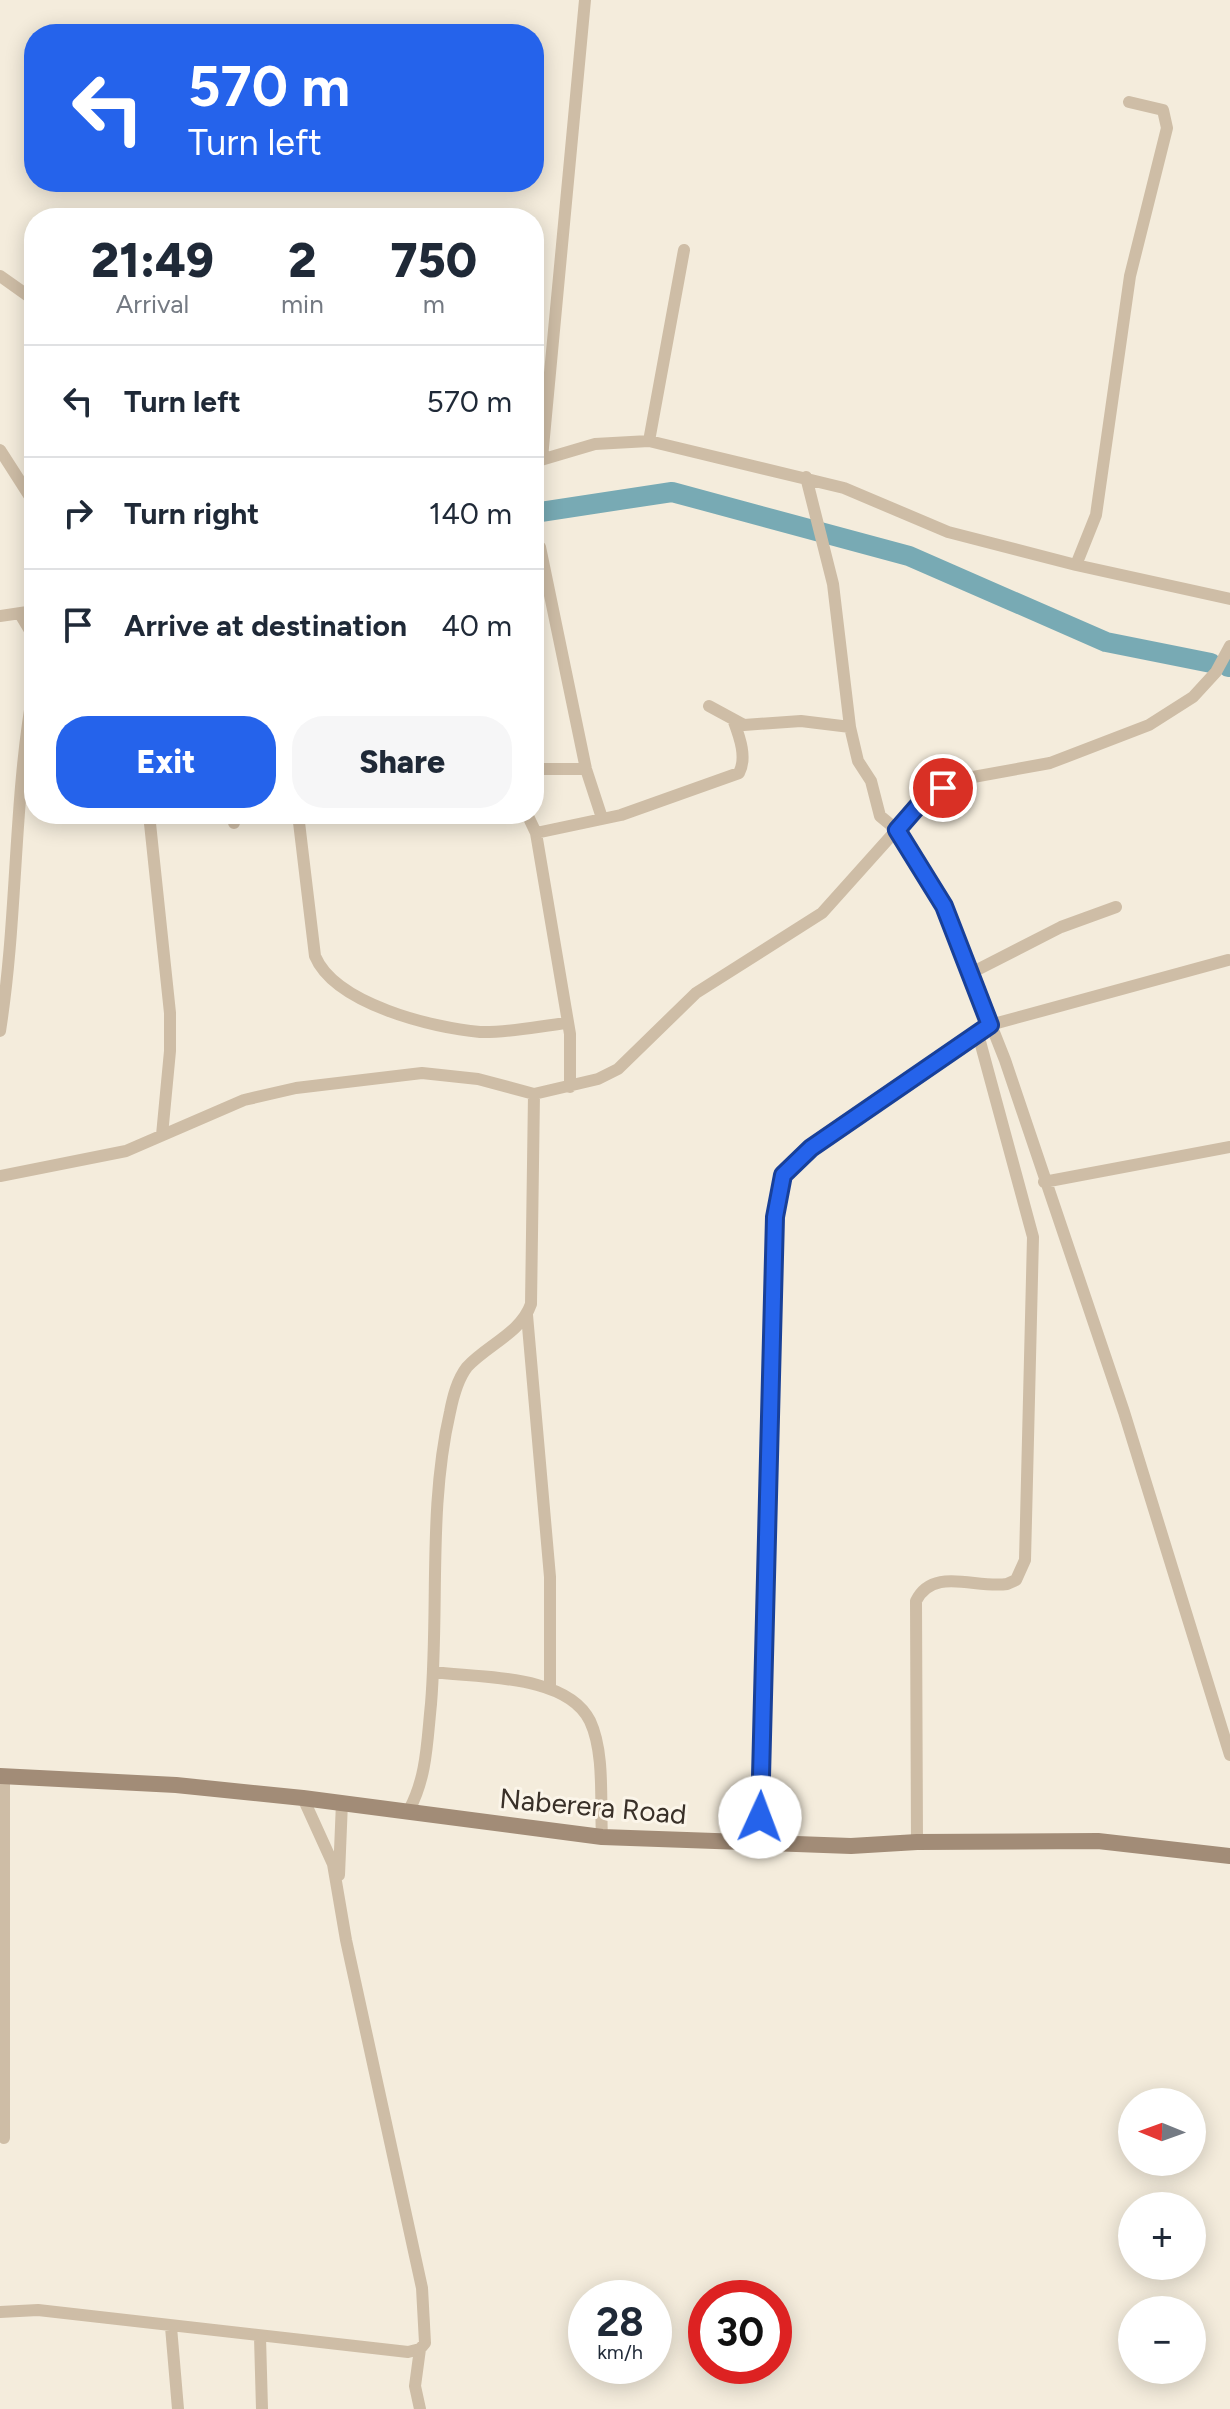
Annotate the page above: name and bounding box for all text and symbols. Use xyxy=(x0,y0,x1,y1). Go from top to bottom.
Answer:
text: 570 m xyxy=(188,53,350,120)
icon: left xyxy=(56,56,160,160)
text: Turn left xyxy=(188,121,322,164)
text: 21:49 xyxy=(91,231,214,289)
text: 2 xyxy=(288,231,316,289)
text: 750 xyxy=(391,231,477,289)
text: Arrival xyxy=(116,288,189,320)
text: min xyxy=(281,288,324,320)
text: m xyxy=(423,288,445,320)
icon: left xyxy=(56,379,100,423)
text: Turn left xyxy=(124,383,241,420)
text: 570 m xyxy=(426,383,512,420)
icon: right xyxy=(56,491,100,535)
text: Turn right xyxy=(124,495,259,532)
text: 140 m xyxy=(429,495,512,532)
icon: arrive xyxy=(56,603,100,647)
text: Arrive at destination xyxy=(124,607,407,644)
text: 40 m xyxy=(441,607,512,644)
button: Exit xyxy=(56,716,276,808)
button: Share xyxy=(292,716,512,808)
pin xyxy=(909,754,977,822)
icon: arrive xyxy=(921,766,965,810)
position arrow xyxy=(718,1775,802,1859)
street label: Naberera Road xyxy=(498,1781,688,1831)
north arrow xyxy=(1118,2088,1206,2176)
map controls xyxy=(1118,2088,1206,2384)
button: + xyxy=(1118,2192,1206,2280)
speed limit sign: 30 xyxy=(688,2280,792,2384)
button: − xyxy=(1118,2296,1206,2384)
text: 28 xyxy=(596,2298,644,2346)
text: km/h xyxy=(597,2340,643,2364)

